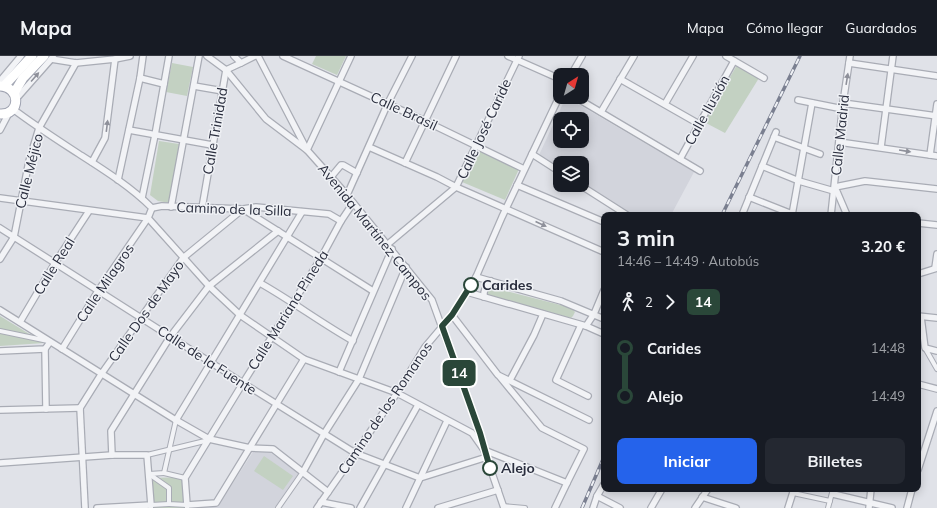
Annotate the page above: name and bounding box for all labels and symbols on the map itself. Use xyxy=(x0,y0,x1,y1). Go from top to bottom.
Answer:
north arrow xyxy=(553,68,589,104)
one-way arrow xyxy=(30,72,39,83)
street label: Calle Ilusión xyxy=(680,72,734,148)
one-way arrow xyxy=(844,73,850,85)
street label: Calle José Caride xyxy=(453,76,515,182)
street label: Calle Trinidad xyxy=(198,86,232,176)
street label: Calle Brasil xyxy=(367,88,441,134)
street label: Calle Madrid xyxy=(827,94,853,176)
one-way arrow xyxy=(103,120,110,132)
street label: Calle Méjico xyxy=(11,132,47,210)
one-way arrow xyxy=(899,148,912,154)
street label: Avenida Martínez Campos xyxy=(314,160,436,304)
street label: Camino de la Silla xyxy=(176,198,292,220)
one-way arrow xyxy=(536,221,547,227)
street label: Calle Real xyxy=(29,234,79,298)
street label: Calle Milagros xyxy=(72,240,138,326)
street label: Calle Mariana Pineda xyxy=(244,247,332,373)
street label: Calle Dos de Mayo xyxy=(104,257,188,365)
place label: Carides xyxy=(482,276,533,294)
marker: Carides xyxy=(463,277,479,293)
street label: Calle de la Fuente xyxy=(154,321,260,399)
street label: Camino de los Romanos xyxy=(334,338,436,478)
line badge: 14 xyxy=(441,360,477,386)
place label: Alejo xyxy=(501,459,535,477)
marker: Alejo xyxy=(482,460,498,476)

